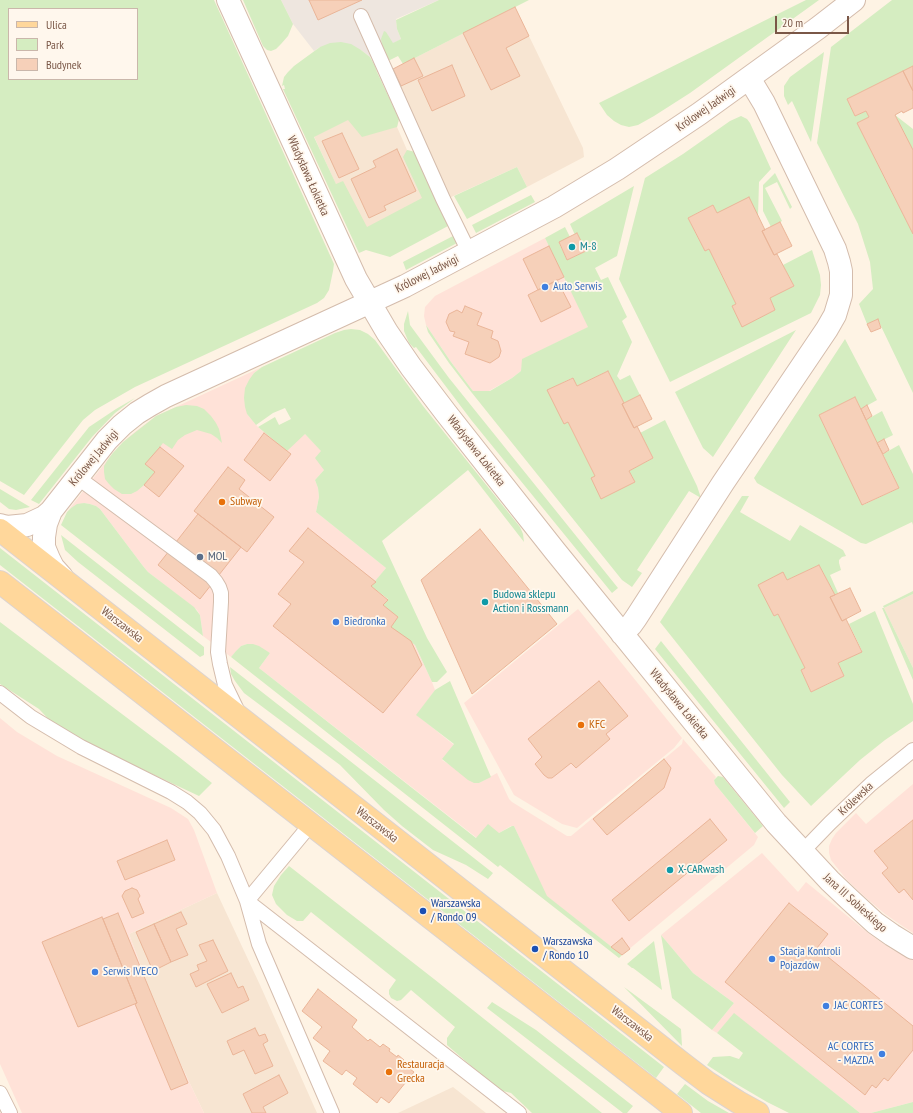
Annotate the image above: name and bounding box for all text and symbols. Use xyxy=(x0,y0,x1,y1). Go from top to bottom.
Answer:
legend xyxy=(8,8,138,80)
scale bar xyxy=(777,8,851,34)
text: 20 m xyxy=(782,15,803,30)
text: Ulica xyxy=(46,17,67,32)
text: Park xyxy=(46,37,64,52)
text: Budynek xyxy=(46,57,81,72)
street label: Królowej Jadwigi xyxy=(673,83,739,135)
street label: Władysława Łokietka xyxy=(284,134,332,218)
place label: M-8 xyxy=(580,240,597,254)
marker: M-8 xyxy=(567,242,577,252)
street label: Królowej Jadwigi xyxy=(393,252,461,296)
place label: Auto Serwis xyxy=(553,280,602,294)
marker: Auto Serwis xyxy=(540,282,550,292)
street label: Władysława Łokietka xyxy=(444,413,508,489)
street label: Królowej Jadwigi xyxy=(66,427,122,489)
place label: Subway xyxy=(230,495,262,509)
marker: Subway xyxy=(217,497,227,507)
place label: MOL xyxy=(208,550,227,564)
marker: MOL xyxy=(195,552,205,562)
place label: Budowa sklepu Action i Rossmann xyxy=(493,588,569,616)
marker: Budowa sklepu Action i Rossmann xyxy=(480,597,490,607)
street label: Warszawska xyxy=(98,604,146,646)
place label: Biedronka xyxy=(344,615,386,629)
marker: Biedronka xyxy=(331,617,341,627)
street label: Władysława Łokietka xyxy=(646,666,712,742)
place label: KFC xyxy=(589,718,605,732)
marker: KFC xyxy=(576,720,586,730)
street label: Królewska xyxy=(836,779,876,819)
street label: Warszawska xyxy=(353,804,401,846)
place label: X-CARwash xyxy=(678,863,724,877)
marker: X-CARwash xyxy=(665,865,675,875)
street label: Jana III Sobieskiego xyxy=(820,871,890,935)
place label: Warszawska / Rondo 09 xyxy=(431,897,481,925)
marker: Warszawska / Rondo 09 xyxy=(418,906,428,916)
place label: Warszawska / Rondo 10 xyxy=(543,935,593,963)
marker: Warszawska / Rondo 10 xyxy=(530,944,540,954)
place label: Stacja Kontroli Pojazdów xyxy=(780,945,841,973)
marker: Stacja Kontroli Pojazdów xyxy=(767,954,777,964)
place label: Serwis IVECO xyxy=(103,965,158,979)
marker: Serwis IVECO xyxy=(90,967,100,977)
place label: JAC CORTES xyxy=(834,999,883,1013)
marker: JAC CORTES xyxy=(821,1001,831,1011)
street label: Warszawska xyxy=(608,1003,656,1045)
place label: AC CORTES - MAZDA xyxy=(828,1040,874,1068)
marker: AC CORTES - MAZDA xyxy=(877,1049,887,1059)
place label: Restauracja Grecka xyxy=(397,1058,444,1086)
marker: Restauracja Grecka xyxy=(384,1067,394,1077)

